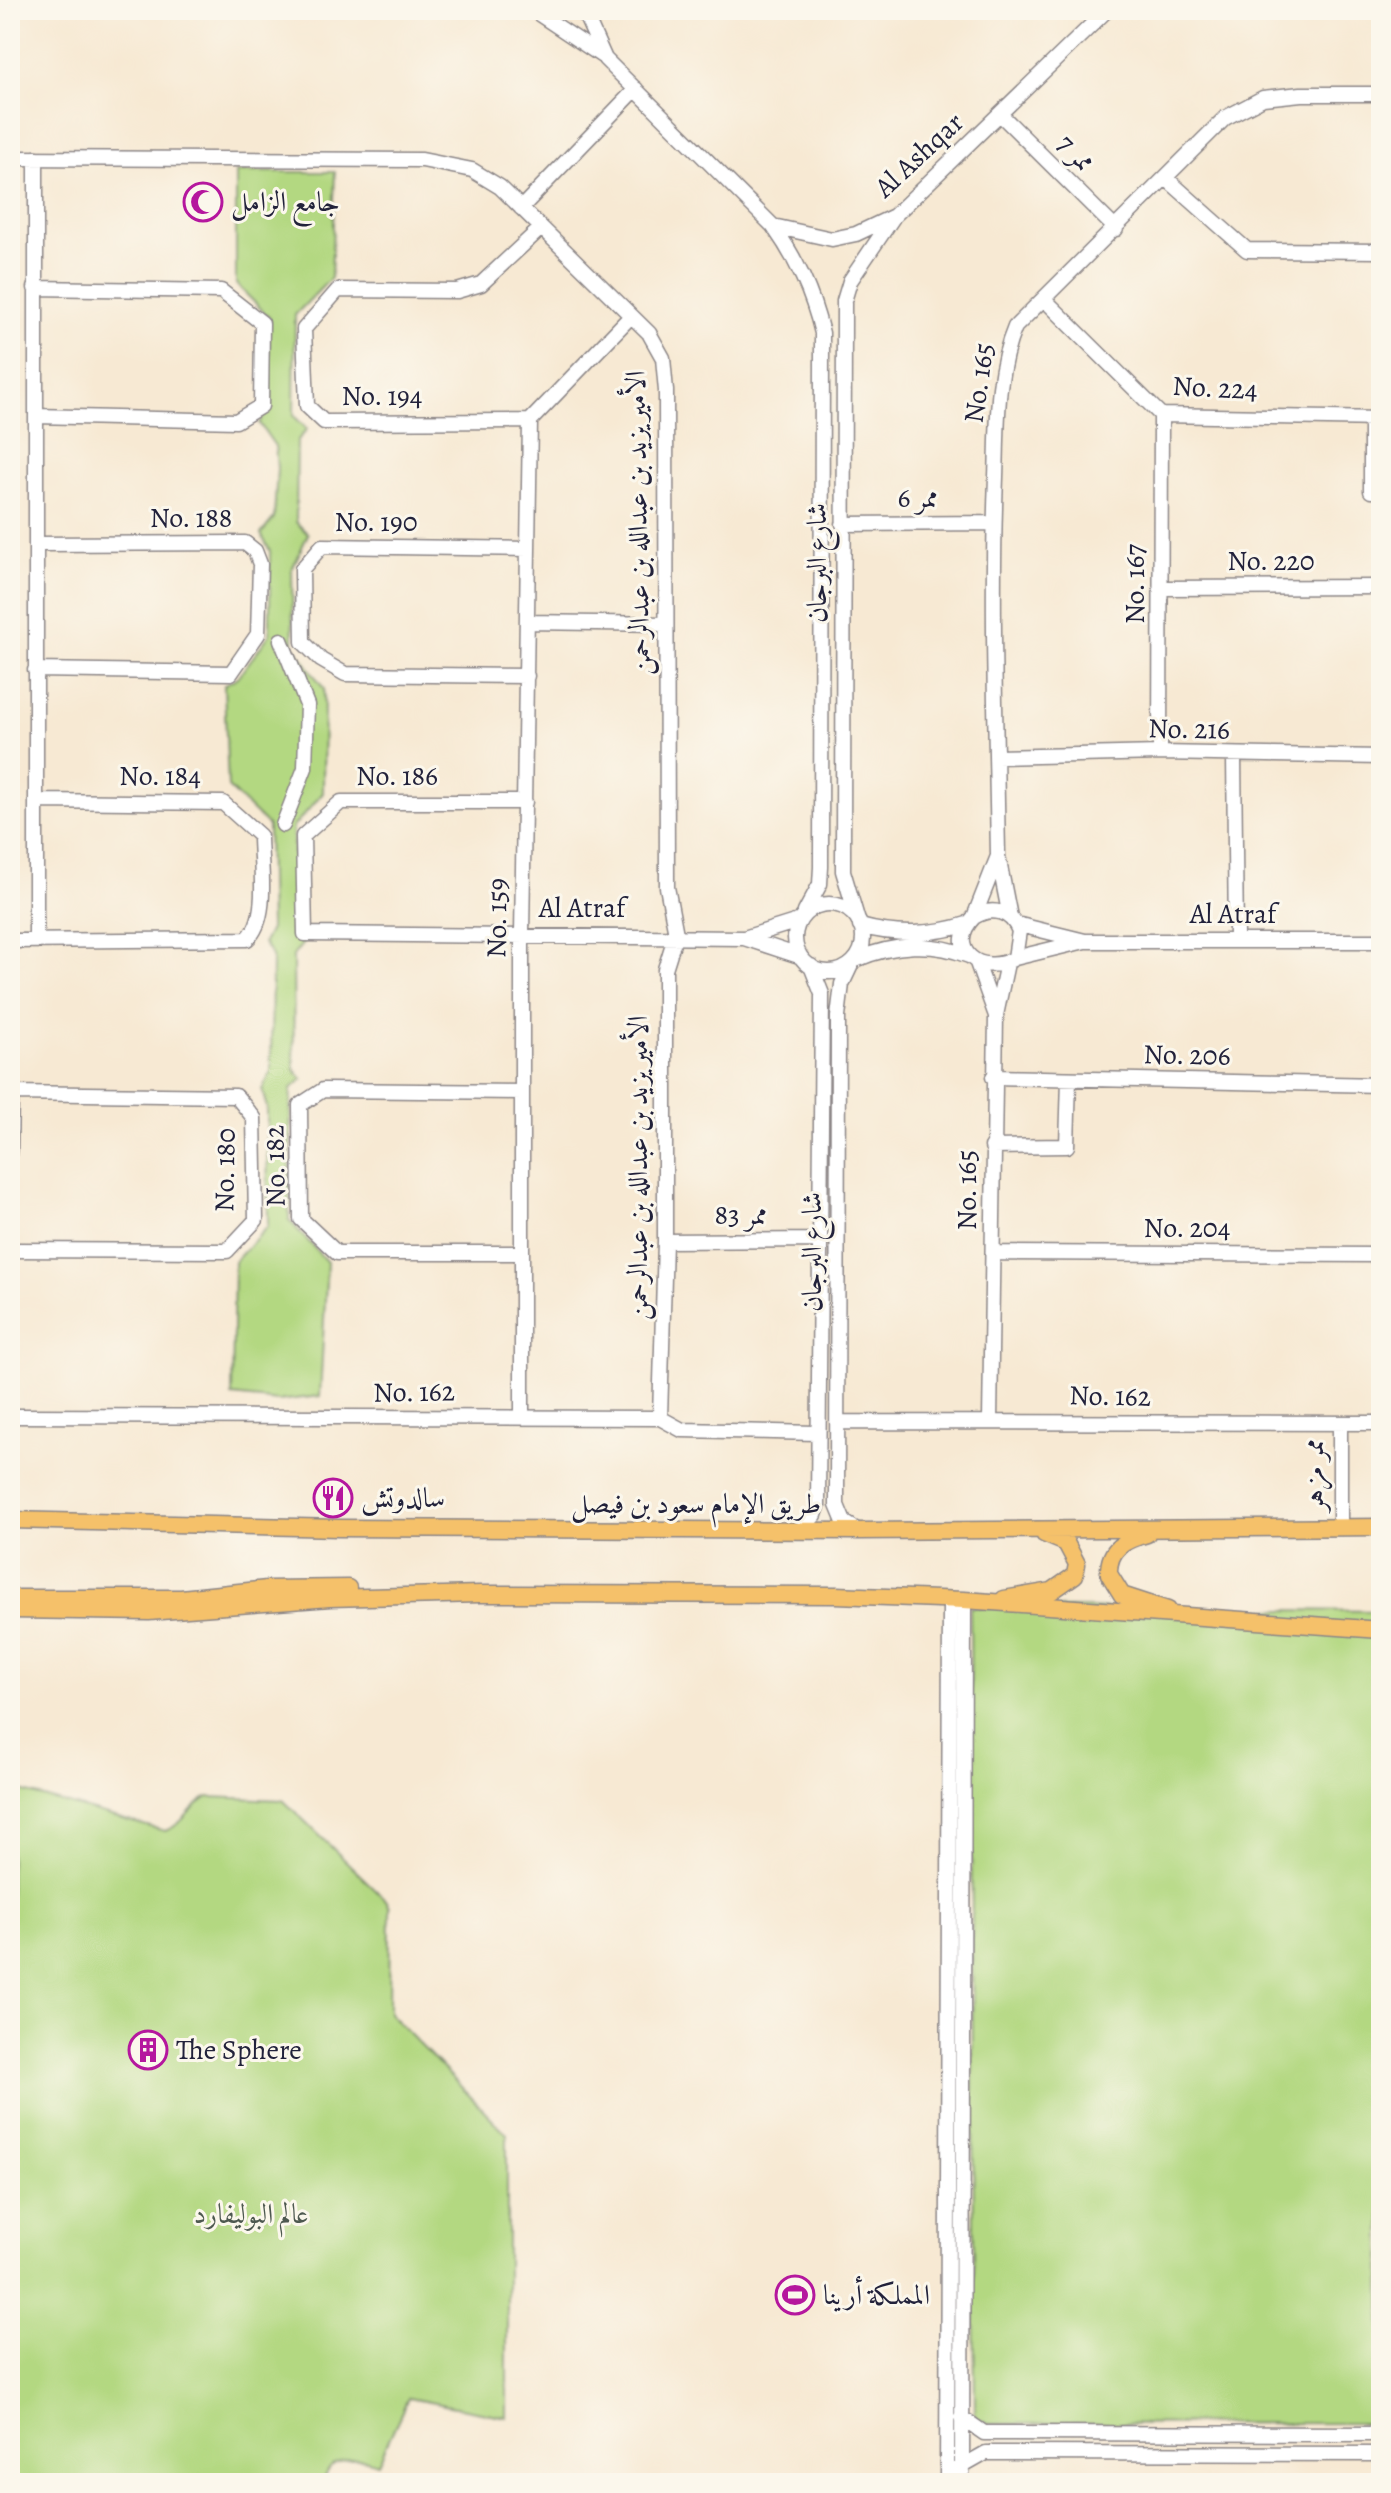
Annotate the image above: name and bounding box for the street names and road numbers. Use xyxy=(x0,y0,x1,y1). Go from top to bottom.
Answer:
street label: Al Ashqar xyxy=(865,104,972,207)
street label: ممر 7 xyxy=(1049,126,1103,180)
street label: No. 165 xyxy=(955,341,1003,425)
street label: No. 224 xyxy=(1171,367,1259,409)
street label: الأمير يزيد بن عبدالله بن عبدالرحمن xyxy=(616,370,660,676)
street label: No. 194 xyxy=(342,377,422,415)
street label: ممر 6 xyxy=(898,479,938,517)
street label: No. 188 xyxy=(150,499,232,537)
street label: No. 190 xyxy=(334,503,418,541)
street label: شارع البرجان xyxy=(798,503,840,623)
street label: No. 220 xyxy=(1227,542,1315,580)
street label: No. 167 xyxy=(1116,544,1154,624)
street label: No. 216 xyxy=(1148,709,1230,749)
street label: No. 184 xyxy=(119,757,201,795)
street label: No. 186 xyxy=(356,757,438,795)
street label: No. 159 xyxy=(477,878,517,958)
street label: Al Atraf xyxy=(538,889,629,927)
street label: Al Atraf xyxy=(1189,895,1280,933)
street label: الأمير يزيد بن عبدالله بن عبدالرحمن xyxy=(619,1015,657,1321)
street label: No. 206 xyxy=(1143,1035,1231,1075)
street label: No. 182 xyxy=(255,1124,295,1208)
street label: No. 180 xyxy=(205,1128,245,1212)
street label: No. 165 xyxy=(948,1150,986,1230)
street label: شارع البرجان xyxy=(793,1192,835,1312)
street label: ممر 83 xyxy=(714,1196,768,1234)
street label: No. 204 xyxy=(1144,1209,1230,1247)
street label: No. 162 xyxy=(373,1372,455,1412)
street label: No. 162 xyxy=(1069,1376,1151,1416)
street label: ممر مزهر xyxy=(1295,1438,1333,1515)
street label: طريق الإمام سعود بن فيصل xyxy=(571,1485,821,1528)

